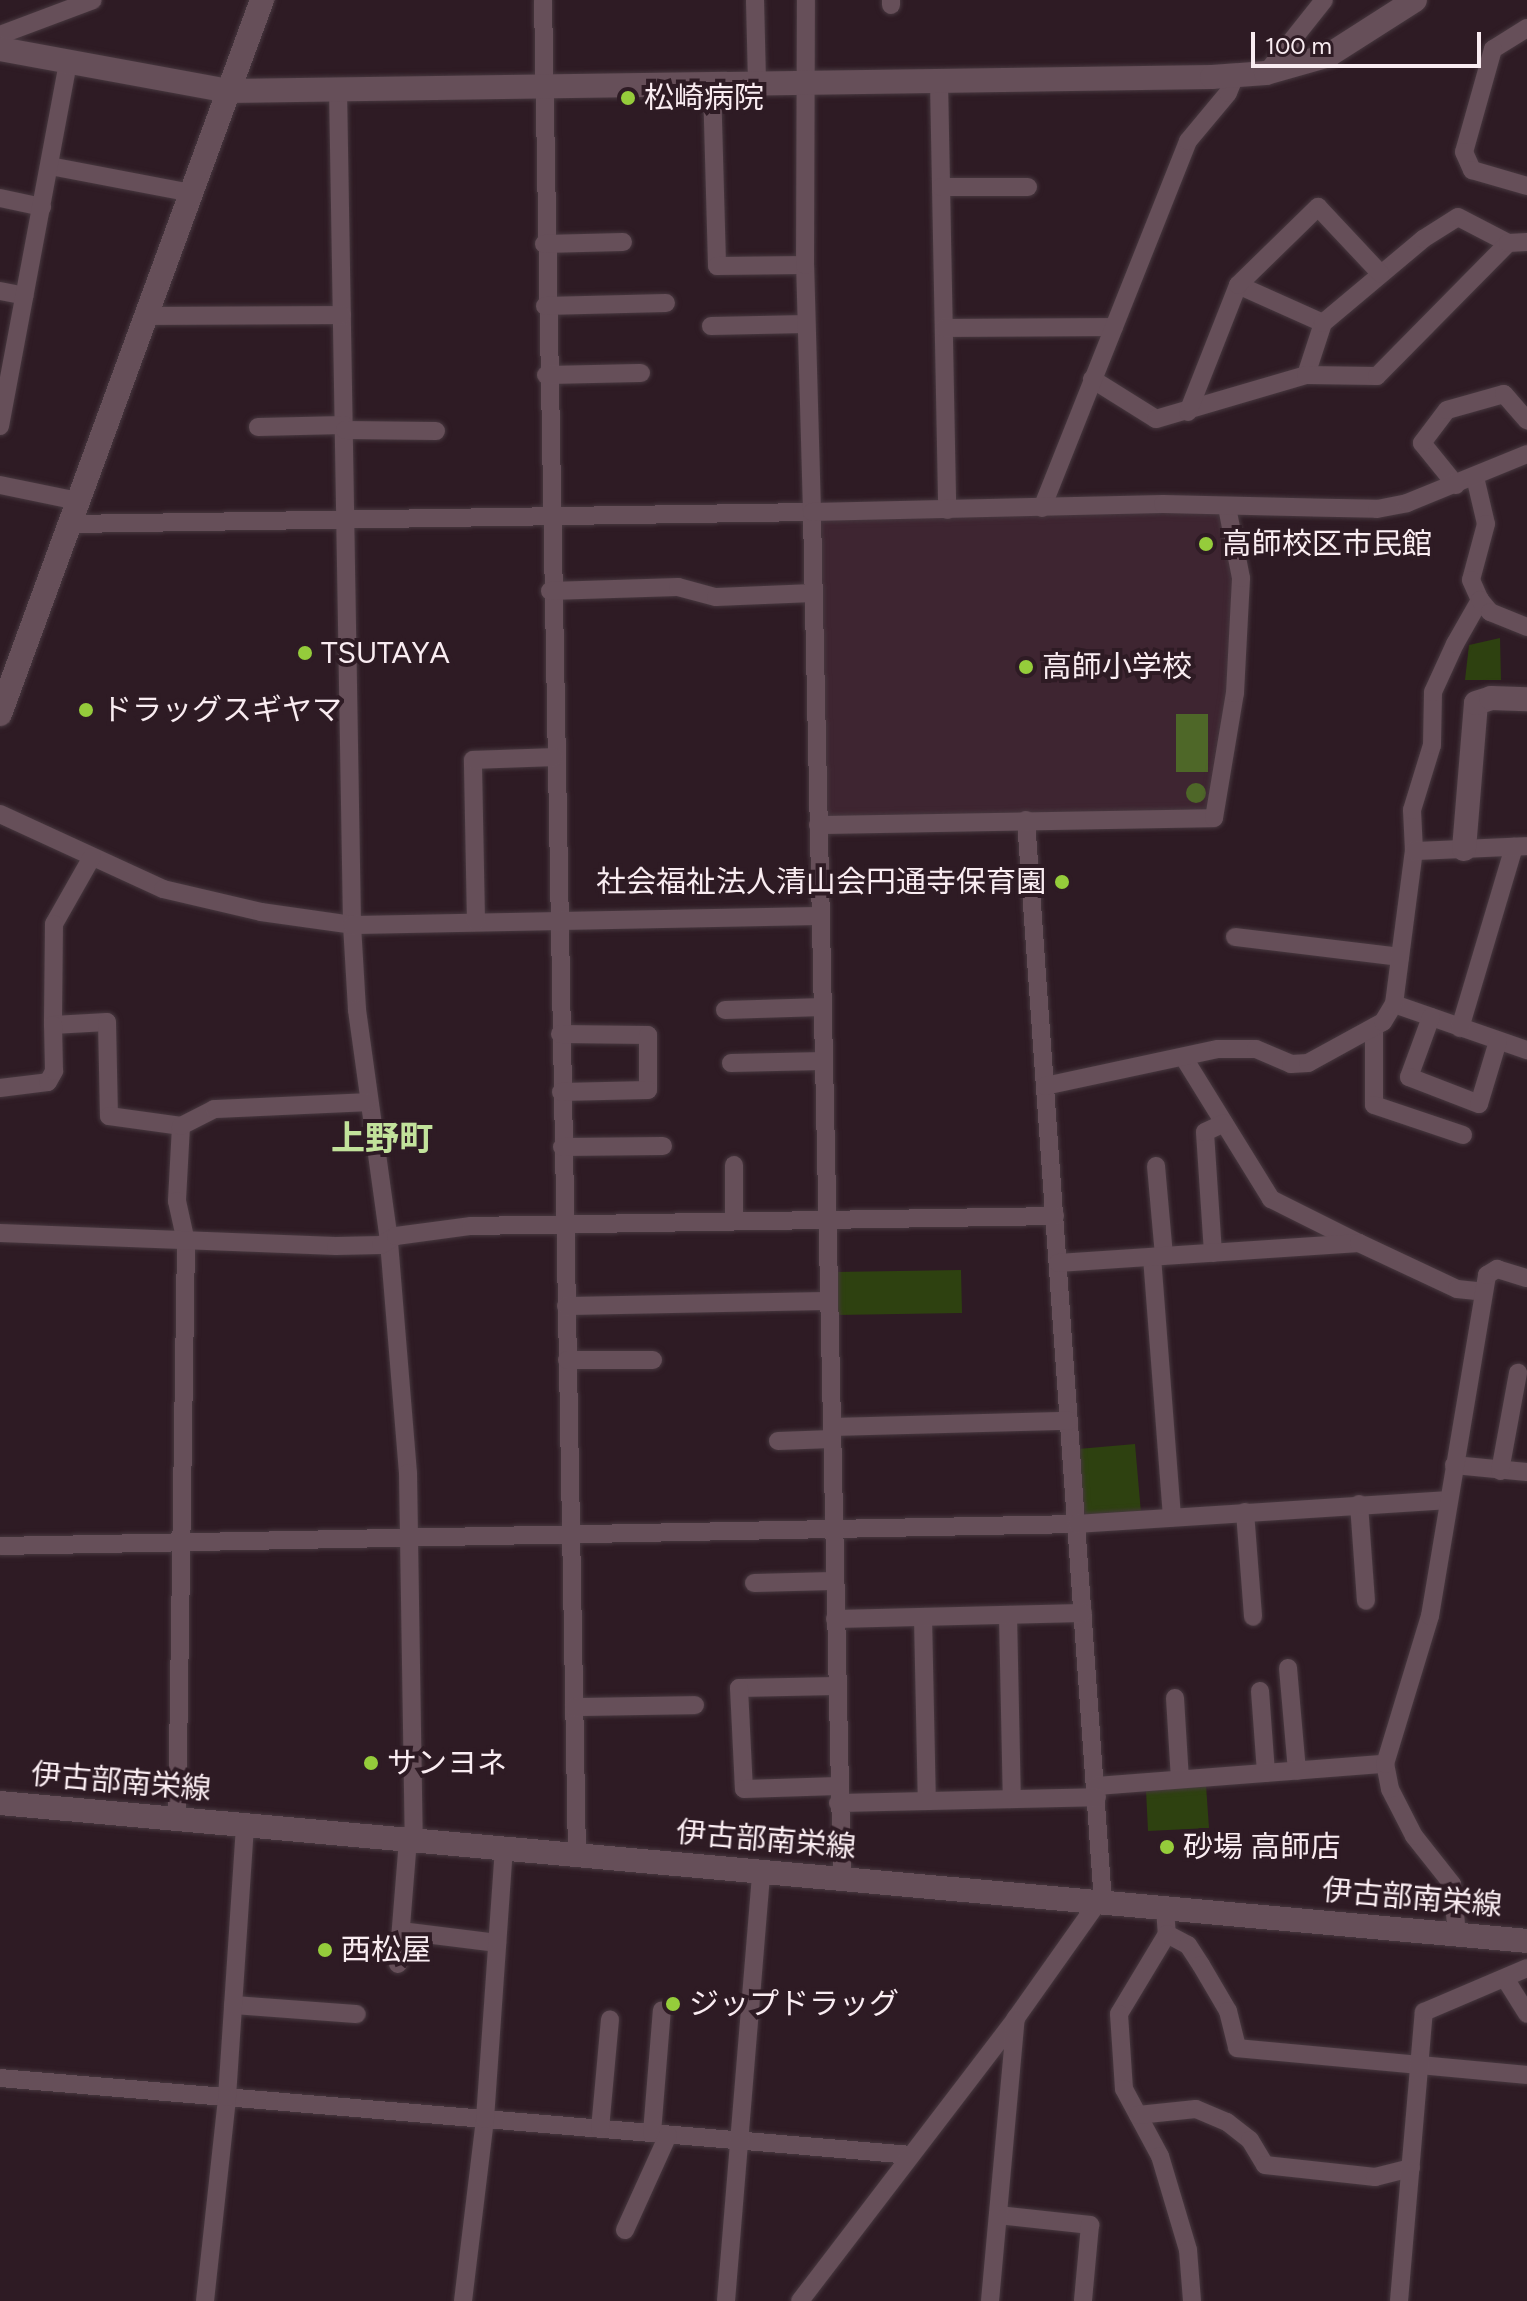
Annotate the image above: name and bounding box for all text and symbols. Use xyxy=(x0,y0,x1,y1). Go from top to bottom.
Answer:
scale bar xyxy=(1255,16,1485,66)
text: 100 m xyxy=(1265,31,1332,60)
place label: 松崎病院 xyxy=(644,80,764,116)
marker: 松崎病院 xyxy=(619,89,637,107)
place label: 高師校区市民館 xyxy=(1222,526,1432,562)
marker: 高師校区市民館 xyxy=(1197,535,1215,553)
place label: TSUTAYA xyxy=(321,635,450,671)
marker: TSUTAYA xyxy=(296,644,314,662)
place label: 高師小学校 xyxy=(1042,649,1192,685)
marker: 高師小学校 xyxy=(1017,658,1035,676)
place label: ドラッグスギヤマ xyxy=(102,692,342,728)
marker: ドラッグスギヤマ xyxy=(77,701,95,719)
place label: 社会福祉法人清山会円通寺保育園 xyxy=(596,864,1046,900)
marker: 社会福祉法人清山会円通寺保育園 xyxy=(1053,873,1071,891)
district label: 上野町 xyxy=(331,1119,433,1159)
place label: サンヨネ xyxy=(387,1745,507,1781)
marker: サンヨネ xyxy=(362,1754,380,1772)
street label: 伊古部南栄線 xyxy=(30,1756,212,1808)
street label: 伊古部南栄線 xyxy=(675,1814,857,1866)
place label: 砂場 高師店 xyxy=(1183,1829,1340,1865)
marker: 砂場 高師店 xyxy=(1158,1838,1176,1856)
street label: 伊古部南栄線 xyxy=(1321,1872,1503,1924)
place label: 西松屋 xyxy=(341,1932,431,1968)
marker: 西松屋 xyxy=(316,1941,334,1959)
place label: ジップドラッグ xyxy=(689,1986,899,2022)
marker: ジップドラッグ xyxy=(664,1995,682,2013)

